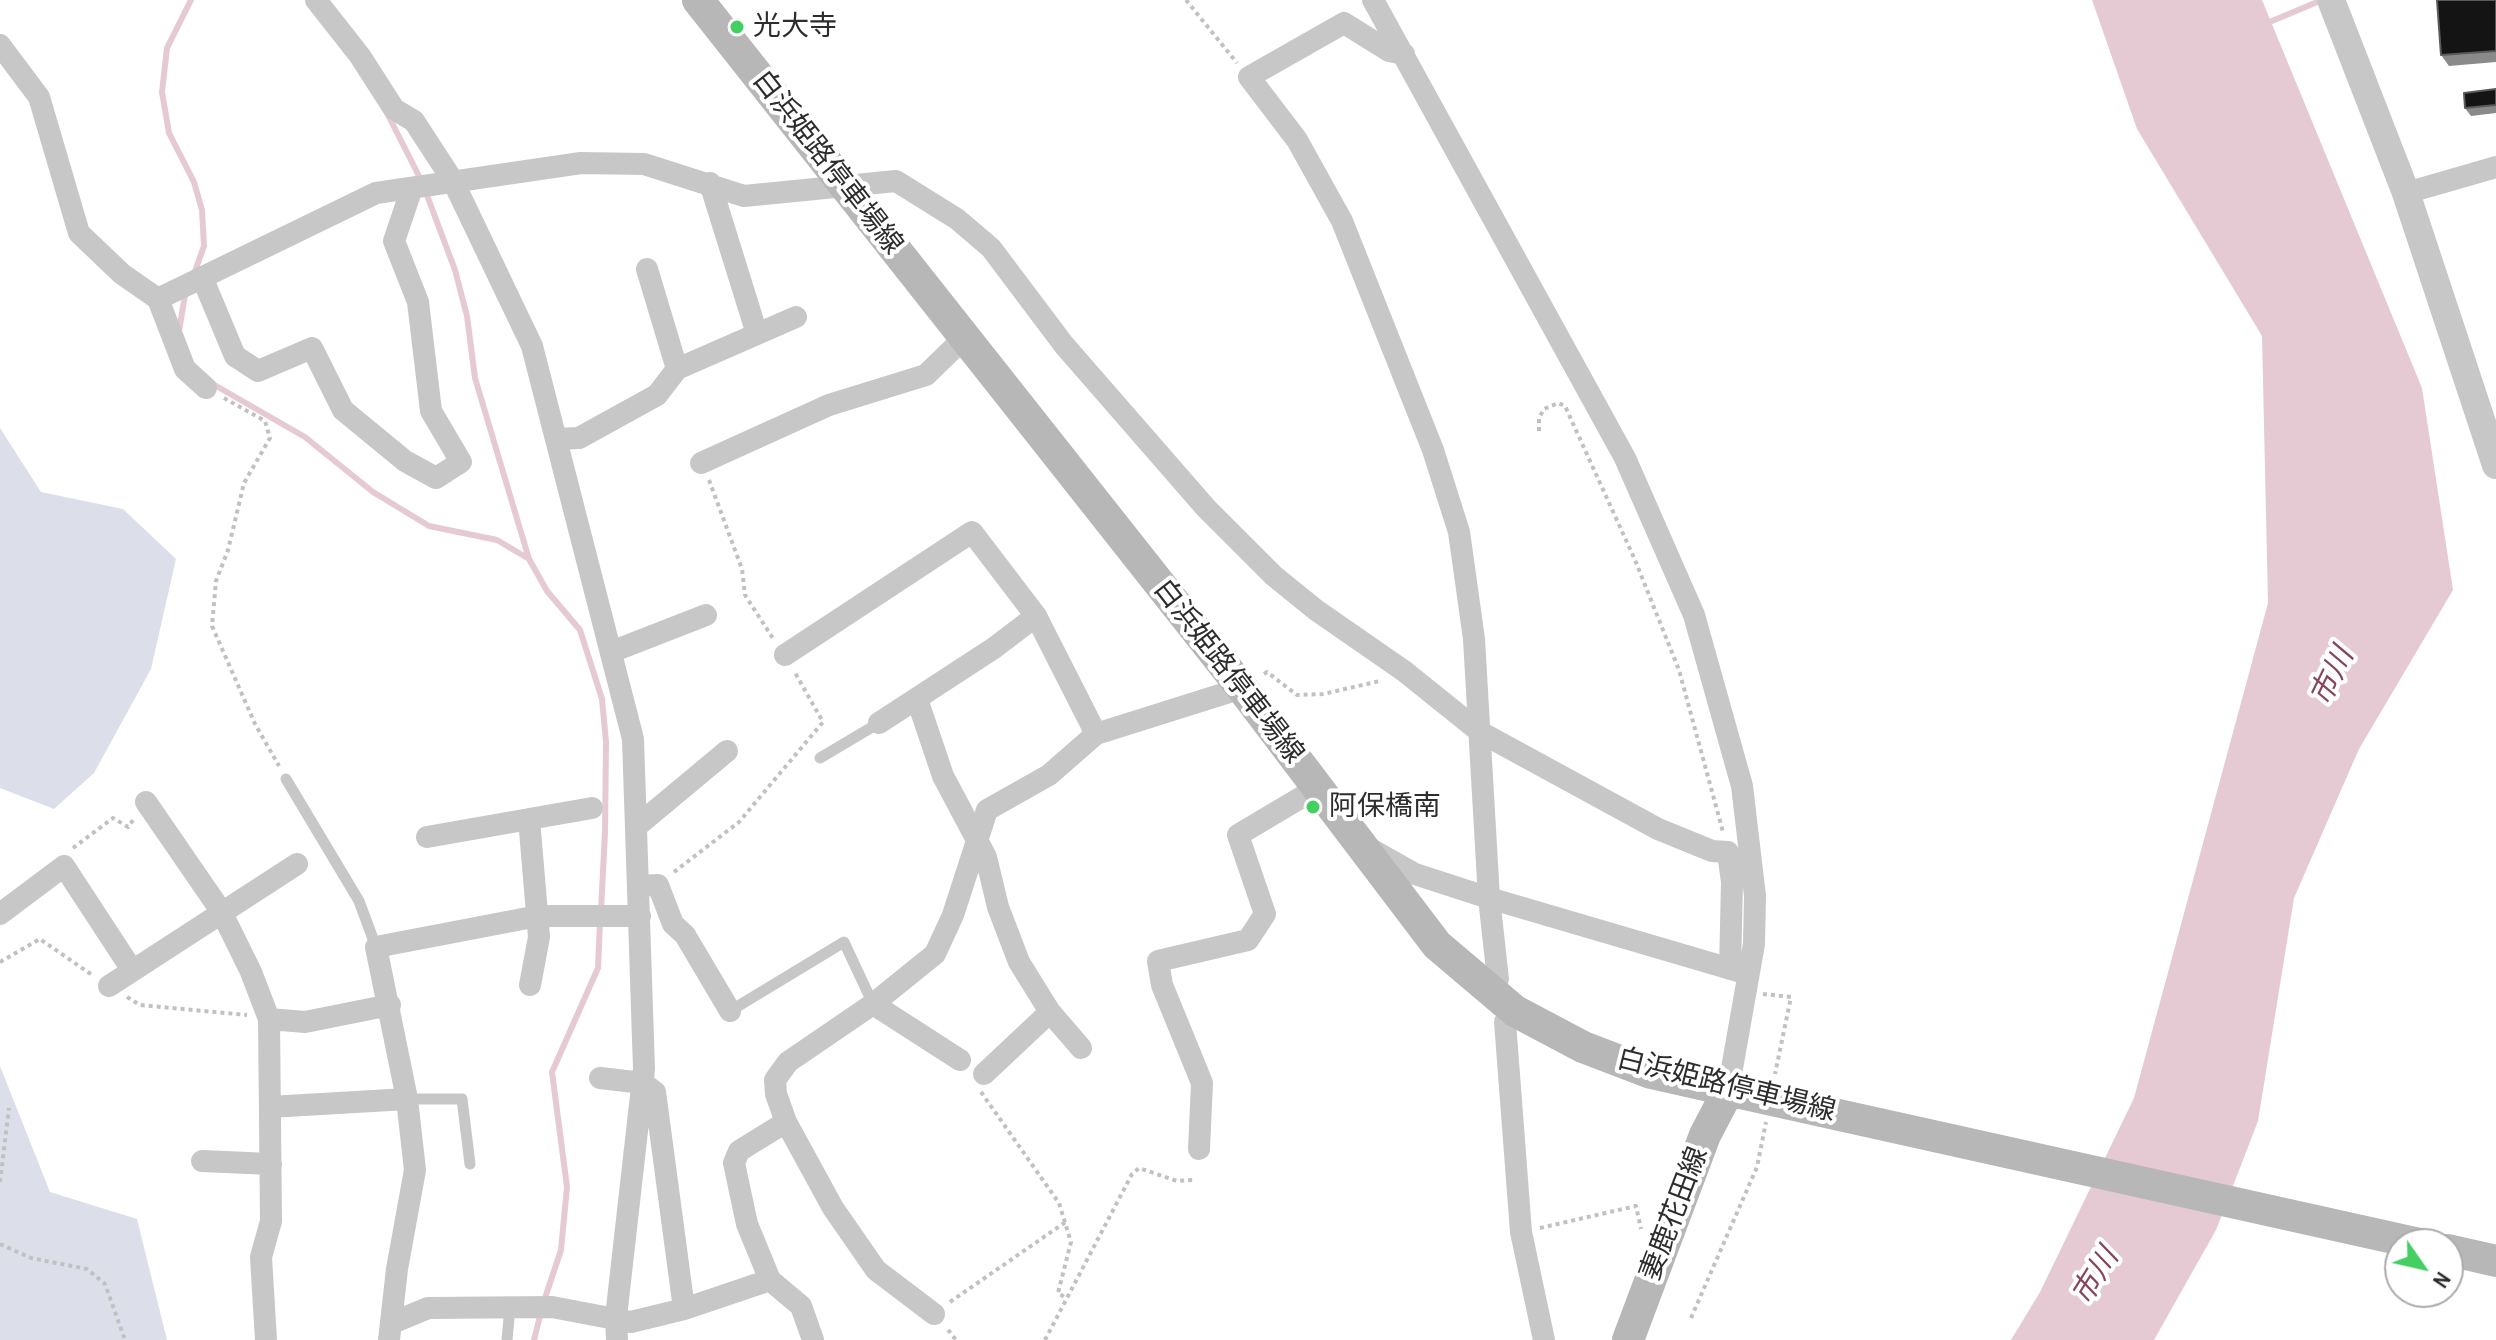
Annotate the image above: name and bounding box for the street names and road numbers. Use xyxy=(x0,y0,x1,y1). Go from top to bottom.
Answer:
street label: 白浜姫路停車場線 xyxy=(745,64,909,262)
street label: 白浜姫路停車場線 xyxy=(1146,573,1310,771)
street label: 白浜姫路停車場線 xyxy=(1613,1043,1839,1129)
street label: 妻鹿花田線 xyxy=(1634,1143,1716,1285)

